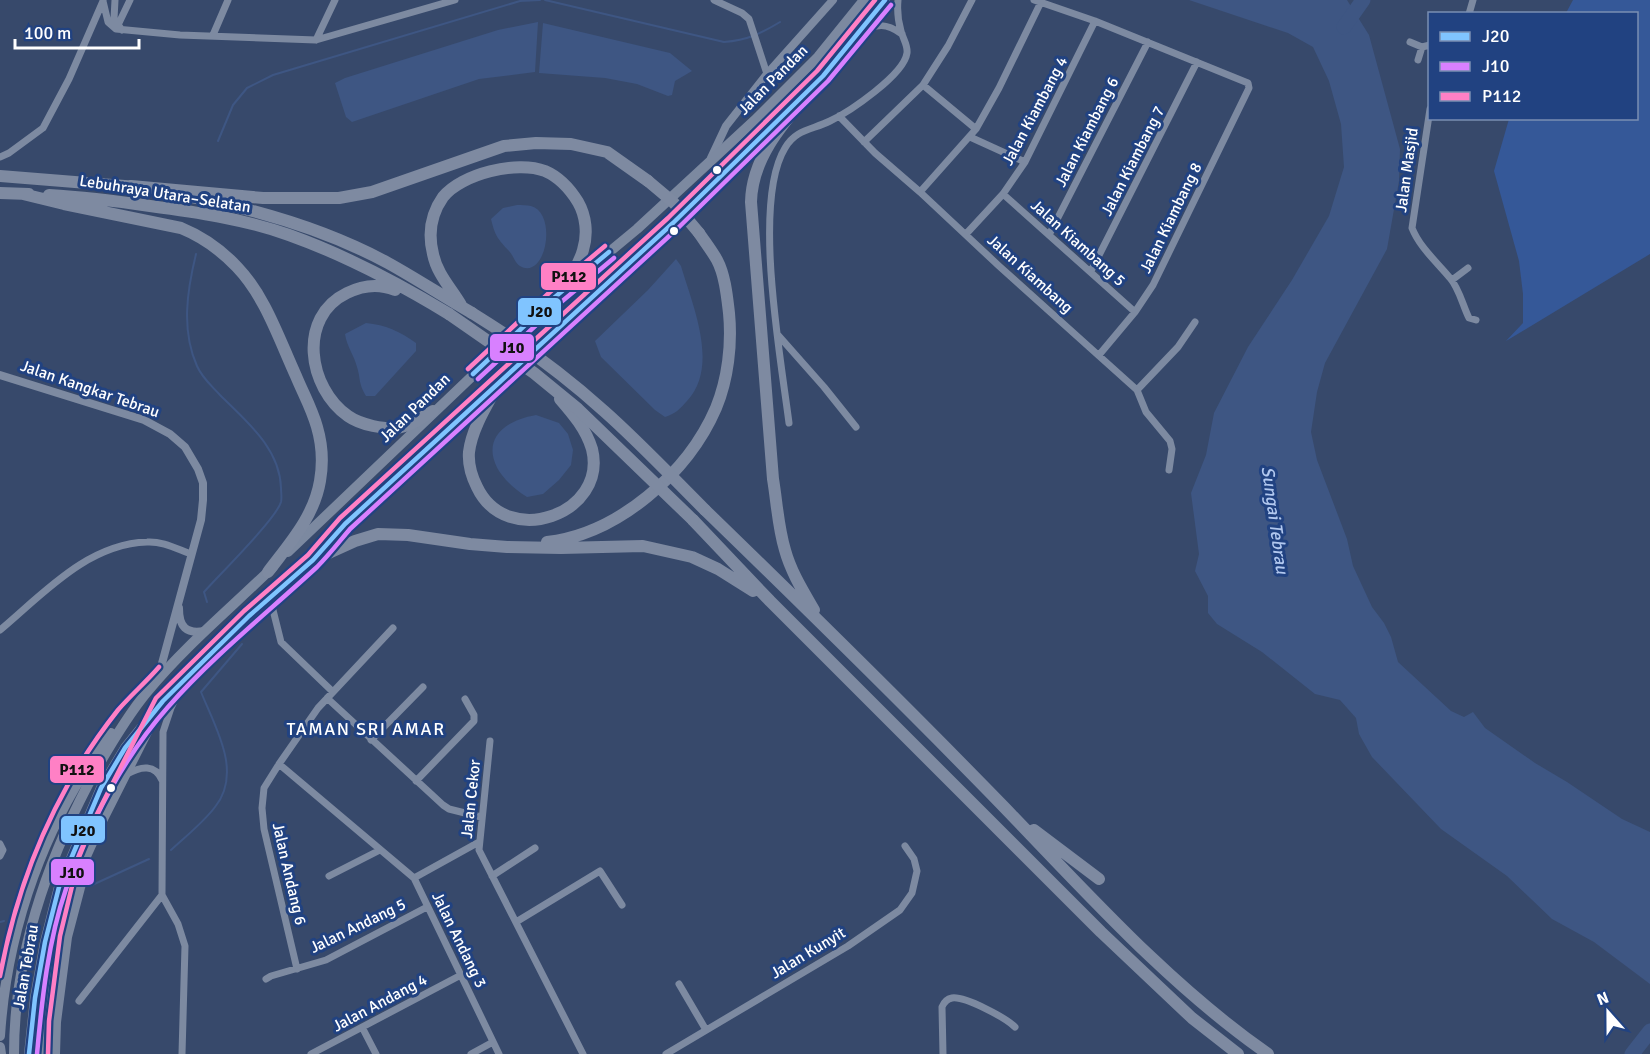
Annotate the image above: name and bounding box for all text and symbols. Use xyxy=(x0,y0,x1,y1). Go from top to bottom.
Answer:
scale bar xyxy=(15,12,140,50)
legend xyxy=(1428,12,1638,120)
text: 100 m xyxy=(24,22,71,44)
text: J20 xyxy=(1482,25,1510,47)
street label: Jalan Pandan xyxy=(734,41,812,119)
street label: Jalan Kiambang 4 xyxy=(998,53,1072,169)
text: J10 xyxy=(1482,55,1510,77)
street label: Jalan Kiambang 6 xyxy=(1051,74,1123,190)
text: P112 xyxy=(1482,85,1521,107)
street label: Jalan Kiambang 7 xyxy=(1097,103,1169,219)
street label: Jalan Masjid xyxy=(1391,126,1423,214)
street label: Jalan Kiambang 8 xyxy=(1136,159,1206,277)
unlabelled marker xyxy=(711,164,723,176)
street label: Lebuhraya Utara–Selatan xyxy=(78,171,252,217)
street label: Jalan Kiambang 5 xyxy=(1027,196,1129,290)
unlabelled marker xyxy=(668,225,680,237)
street label: Jalan Kiambang xyxy=(983,231,1077,317)
line badge: P112 xyxy=(540,262,597,291)
text: P112 xyxy=(551,267,587,287)
line badge: J20 xyxy=(517,297,562,326)
text: J20 xyxy=(528,302,553,322)
line badge: J10 xyxy=(489,333,535,362)
text: J10 xyxy=(500,338,525,358)
street label: Jalan Kangkar Tebrau xyxy=(18,356,162,422)
street label: Jalan Pandan xyxy=(375,369,455,447)
water label: Sungai Tebrau xyxy=(1257,465,1294,576)
district label: TAMAN SRI AMAR xyxy=(287,718,445,740)
line badge: P112 xyxy=(49,755,105,784)
street label: Jalan Cekor xyxy=(457,758,485,840)
text: P112 xyxy=(59,760,95,780)
unlabelled marker xyxy=(105,782,117,794)
line badge: J20 xyxy=(60,815,106,844)
text: J20 xyxy=(71,821,96,841)
street label: Jalan Andang 6 xyxy=(268,821,310,927)
line badge: J10 xyxy=(50,858,95,886)
text: J10 xyxy=(60,863,85,883)
street label: Jalan Andang 3 xyxy=(427,889,491,991)
street label: Jalan Andang 5 xyxy=(307,894,409,958)
street label: Jalan Tebrau xyxy=(9,923,43,1011)
street label: Jalan Kunyit xyxy=(767,923,849,983)
street label: Jalan Andang 4 xyxy=(329,969,431,1036)
north arrow xyxy=(1578,982,1638,1042)
text: N xyxy=(1594,988,1612,1010)

